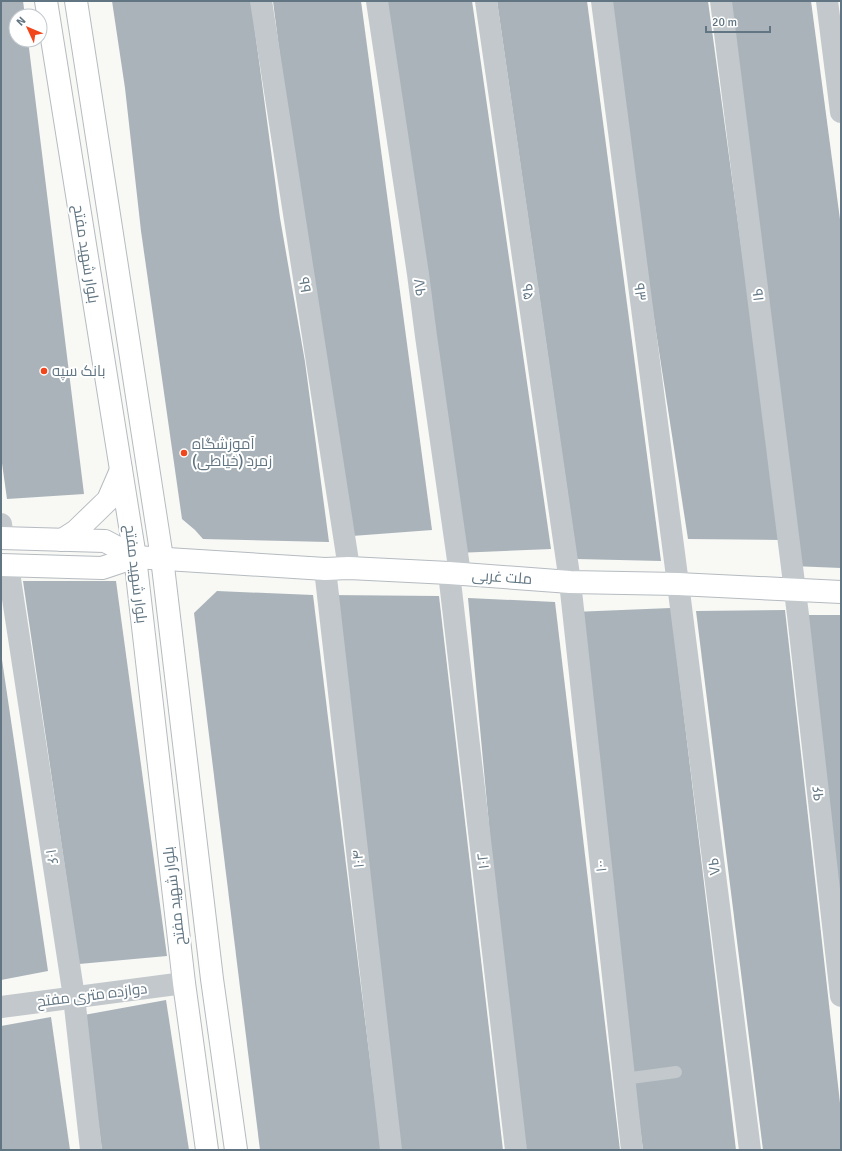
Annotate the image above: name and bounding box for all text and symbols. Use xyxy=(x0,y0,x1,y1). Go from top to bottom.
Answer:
north arrow xyxy=(8,8,48,48)
scale bar xyxy=(706,8,770,34)
text: N xyxy=(14,14,29,29)
text: 20 m xyxy=(712,15,737,30)
street label: بلوار شهید مفتح xyxy=(67,203,103,305)
street label: ۹۹ xyxy=(295,276,315,294)
street label: ۹۷ xyxy=(410,277,430,297)
street label: ۹۳ xyxy=(630,282,650,302)
street label: ۹۵ xyxy=(518,283,538,301)
street label: ۹۱ xyxy=(748,288,768,302)
place label: بانک سپه xyxy=(52,362,105,381)
marker: بانک سپه xyxy=(39,366,49,376)
place label: آموزشگاه زمرد (خیاطی) xyxy=(192,435,272,471)
marker: آموزشگاه زمرد (خیاطی) xyxy=(179,448,189,458)
street label: بلوار شهید مفتح xyxy=(119,523,151,625)
street label: ملت غربی xyxy=(471,566,533,589)
street label: ۹۶ xyxy=(808,785,828,801)
street label: بلوار شهید مفتح xyxy=(159,845,191,947)
street label: ۱۰۶ xyxy=(42,848,62,866)
street label: ۱۰۴ xyxy=(348,849,368,869)
street label: ۱۰۲ xyxy=(473,852,493,870)
street label: ۹۸ xyxy=(704,857,724,877)
street label: ۱۰۰ xyxy=(591,859,611,873)
street label: دوازده متری مفتح xyxy=(36,979,148,1013)

